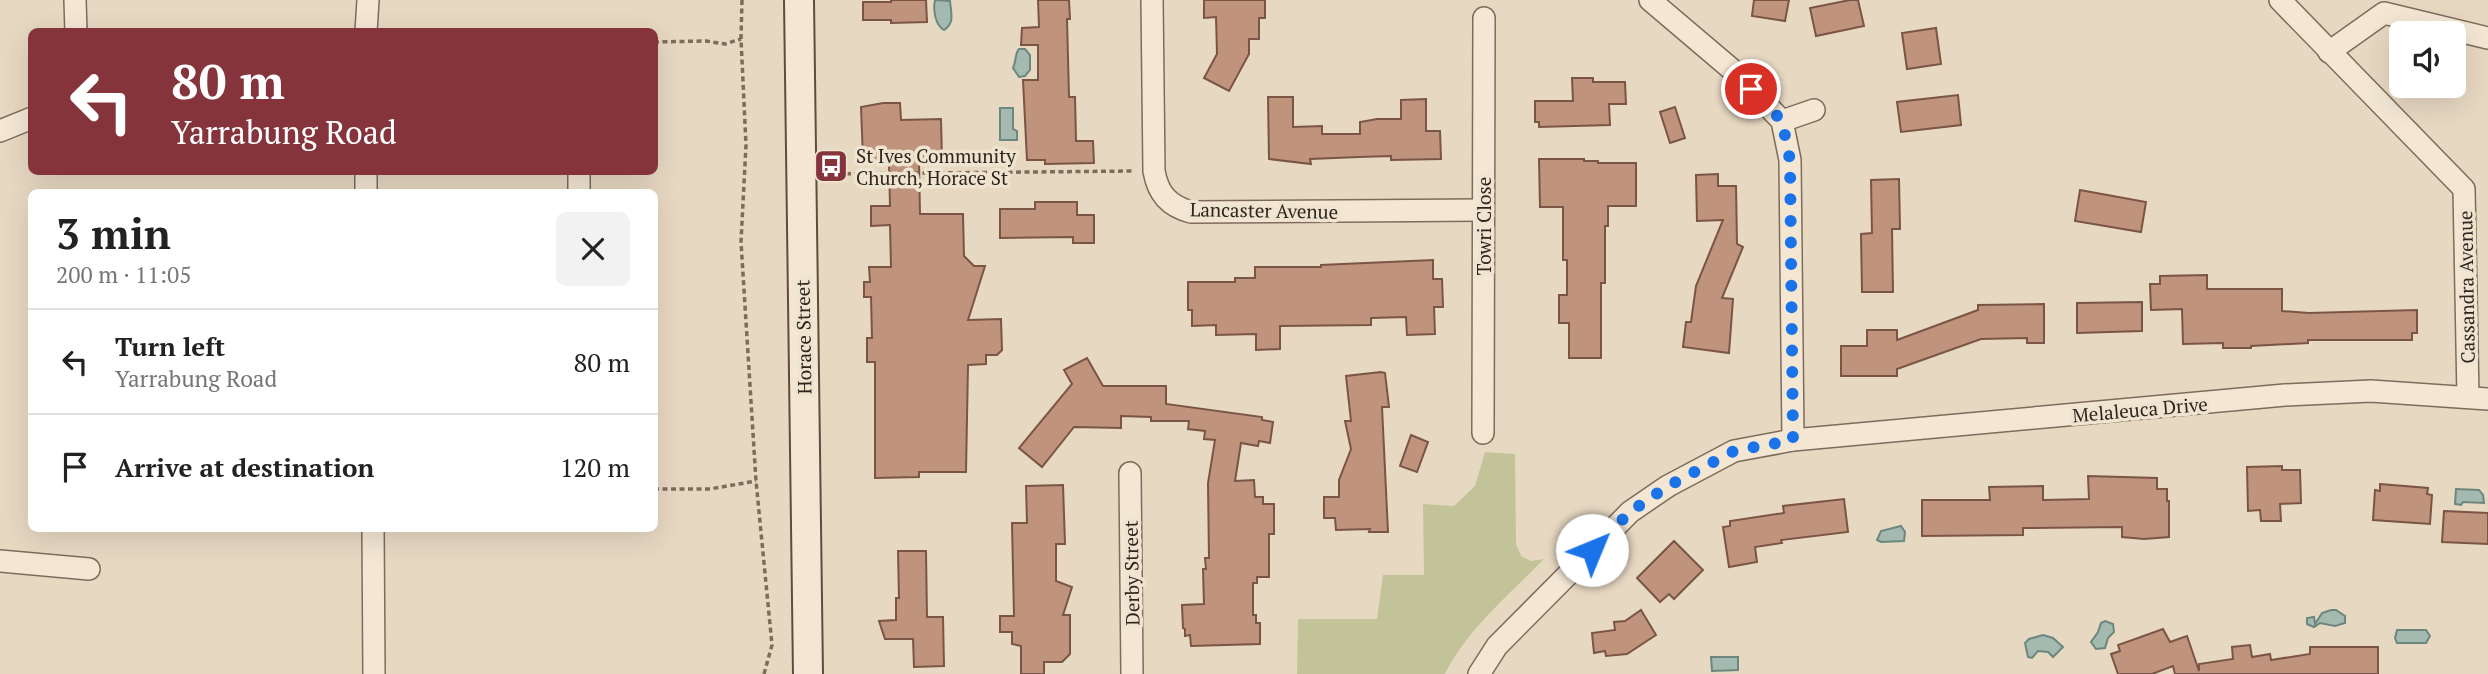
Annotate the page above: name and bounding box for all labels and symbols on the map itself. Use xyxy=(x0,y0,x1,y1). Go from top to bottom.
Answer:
pin xyxy=(1721,59,1781,119)
place label: St Ives Community Church, Horace St xyxy=(856,143,1016,190)
bus stop icon: St Ives Community Church, Horace St xyxy=(812,147,850,185)
street label: Towri Close xyxy=(1471,177,1496,275)
street label: Lancaster Avenue xyxy=(1190,196,1338,224)
street label: Cassandra Avenue xyxy=(2452,210,2480,364)
street label: Horace Street xyxy=(790,279,816,395)
street label: Melaleuca Drive xyxy=(2071,391,2209,427)
position arrow xyxy=(1555,513,1629,587)
street label: Derby Street xyxy=(1118,520,1144,626)

